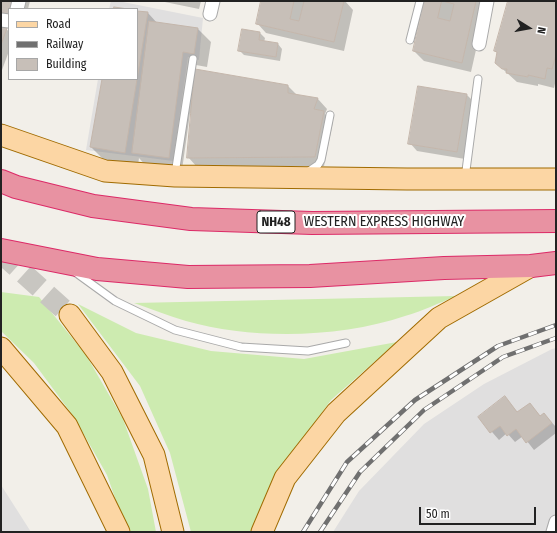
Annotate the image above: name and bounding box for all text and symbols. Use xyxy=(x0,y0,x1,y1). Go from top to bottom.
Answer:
legend xyxy=(8,8,138,80)
north arrow xyxy=(509,8,549,48)
text: Road xyxy=(46,17,71,31)
text: N xyxy=(534,26,548,35)
text: Railway xyxy=(46,37,83,51)
text: Building xyxy=(46,57,86,71)
road number: NH48 xyxy=(257,211,295,233)
street label: WESTERN EXPRESS HIGHWAY xyxy=(304,214,464,230)
scale bar xyxy=(421,499,538,525)
text: 50 m xyxy=(426,507,450,521)

